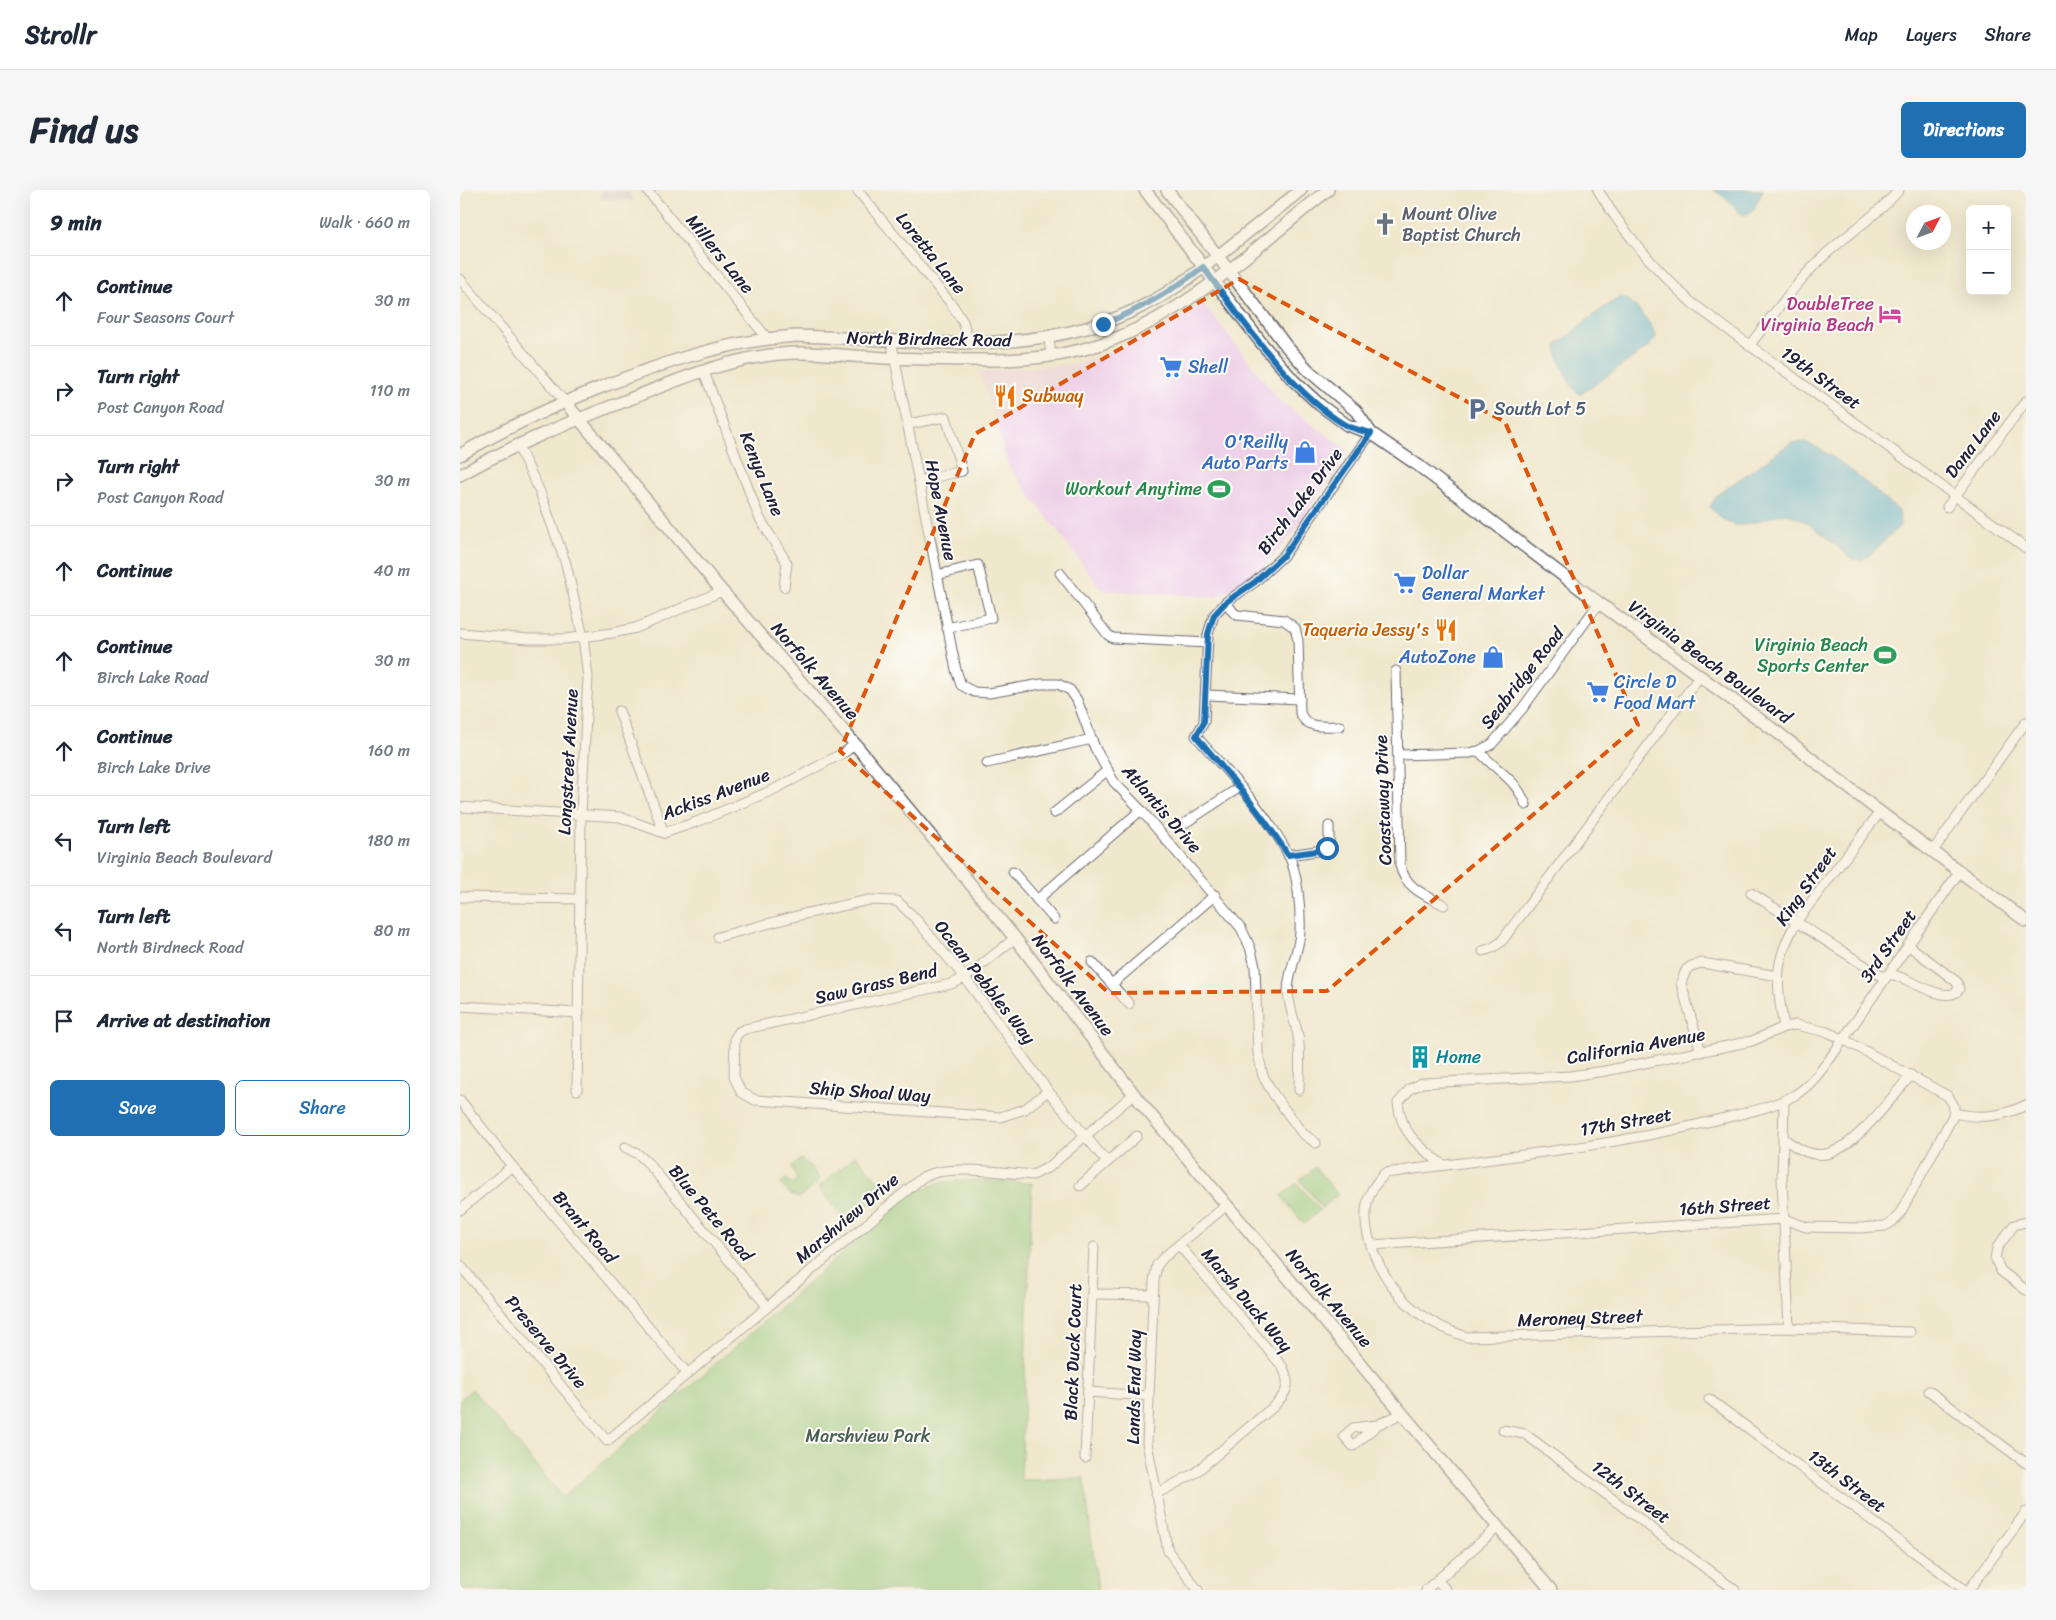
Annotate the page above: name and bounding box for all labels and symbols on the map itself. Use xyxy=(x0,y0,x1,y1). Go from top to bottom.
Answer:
place label: Mount Olive Baptist Church xyxy=(1402,198,1521,251)
street label: Loretta Lane xyxy=(887,204,975,302)
north arrow xyxy=(1906,205,1951,250)
street label: Millers Lane xyxy=(677,207,763,301)
church icon: Mount Olive Baptist Church xyxy=(1372,211,1398,237)
place label: DoubleTree Virginia Beach xyxy=(1760,288,1874,341)
hotel icon: DoubleTree Virginia Beach xyxy=(1877,301,1903,327)
route end xyxy=(1092,313,1115,336)
street label: North Birdneck Road xyxy=(846,322,1013,356)
street label: 19th Street xyxy=(1774,338,1868,418)
place label: Shell xyxy=(1188,351,1229,383)
supermarket icon: Shell xyxy=(1158,354,1184,380)
place label: Subway xyxy=(1022,380,1084,412)
restaurant icon: Subway xyxy=(992,383,1018,409)
place label: South Lot 5 xyxy=(1494,393,1586,425)
parking icon: South Lot 5 xyxy=(1464,396,1490,422)
street label: Dana Lane xyxy=(1936,403,2010,485)
place label: O'Reilly Auto Parts xyxy=(1201,426,1289,479)
street label: Kenya Lane xyxy=(730,427,794,521)
shop icon: O'Reilly Auto Parts xyxy=(1292,439,1318,465)
street label: Birch Lake Drive xyxy=(1249,440,1351,562)
street label: Hope Avenue xyxy=(915,456,967,564)
place label: Workout Anytime xyxy=(1065,473,1202,505)
sports icon: Workout Anytime xyxy=(1206,476,1232,502)
place label: Dollar General Market xyxy=(1422,557,1546,610)
supermarket icon: Dollar General Market xyxy=(1392,570,1418,596)
street label: Virginia Beach Boulevard xyxy=(1621,591,1800,734)
street label: Norfolk Avenue xyxy=(763,614,867,728)
place label: Taqueria Jessy's xyxy=(1302,614,1430,646)
restaurant icon: Taqueria Jessy's xyxy=(1433,617,1459,643)
street label: Seabridge Road xyxy=(1472,619,1573,736)
place label: Virginia Beach Sports Center xyxy=(1754,629,1870,682)
place label: AutoZone xyxy=(1398,641,1476,673)
sports icon: Virginia Beach Sports Center xyxy=(1872,642,1898,668)
shop icon: AutoZone xyxy=(1480,644,1506,670)
place label: Circle D Food Mart xyxy=(1614,666,1696,719)
supermarket icon: Circle D Food Mart xyxy=(1585,679,1611,705)
street label: Longstreet Avenue xyxy=(548,688,588,836)
street label: Coastaway Drive xyxy=(1365,734,1401,866)
street label: Atlantis Drive xyxy=(1113,756,1210,861)
street label: Ackiss Avenue xyxy=(656,759,775,830)
route start xyxy=(1316,837,1339,860)
street label: King Street xyxy=(1767,839,1845,933)
street label: 3rd Street xyxy=(1851,902,1925,989)
street label: Ocean Pebbles Way xyxy=(926,913,1045,1052)
street label: Norfolk Avenue xyxy=(1023,926,1123,1044)
street label: Saw Grass Bend xyxy=(812,954,942,1014)
street label: California Avenue xyxy=(1564,1018,1708,1074)
place label: Home xyxy=(1436,1041,1481,1073)
building icon: Home xyxy=(1407,1044,1433,1070)
street label: Ship Shoal Way xyxy=(808,1072,932,1112)
street label: 17th Street xyxy=(1578,1098,1674,1146)
street label: Blue Pete Road xyxy=(660,1157,763,1270)
street label: Marshview Drive xyxy=(787,1164,907,1272)
street label: Brant Road xyxy=(544,1183,627,1272)
street label: 16th Street xyxy=(1678,1187,1772,1225)
street label: Marsh Duck Way xyxy=(1193,1240,1301,1361)
street label: Norfolk Avenue xyxy=(1277,1241,1381,1355)
street label: Black Duck Court xyxy=(1055,1283,1091,1421)
street label: Preserve Drive xyxy=(497,1288,595,1396)
street label: Meroney Street xyxy=(1517,1300,1644,1336)
street label: Lands End Way xyxy=(1117,1329,1151,1445)
park label: Marshview Park xyxy=(806,1420,931,1452)
street label: 13th Street xyxy=(1801,1441,1893,1522)
street label: 12th Street xyxy=(1584,1451,1678,1533)

